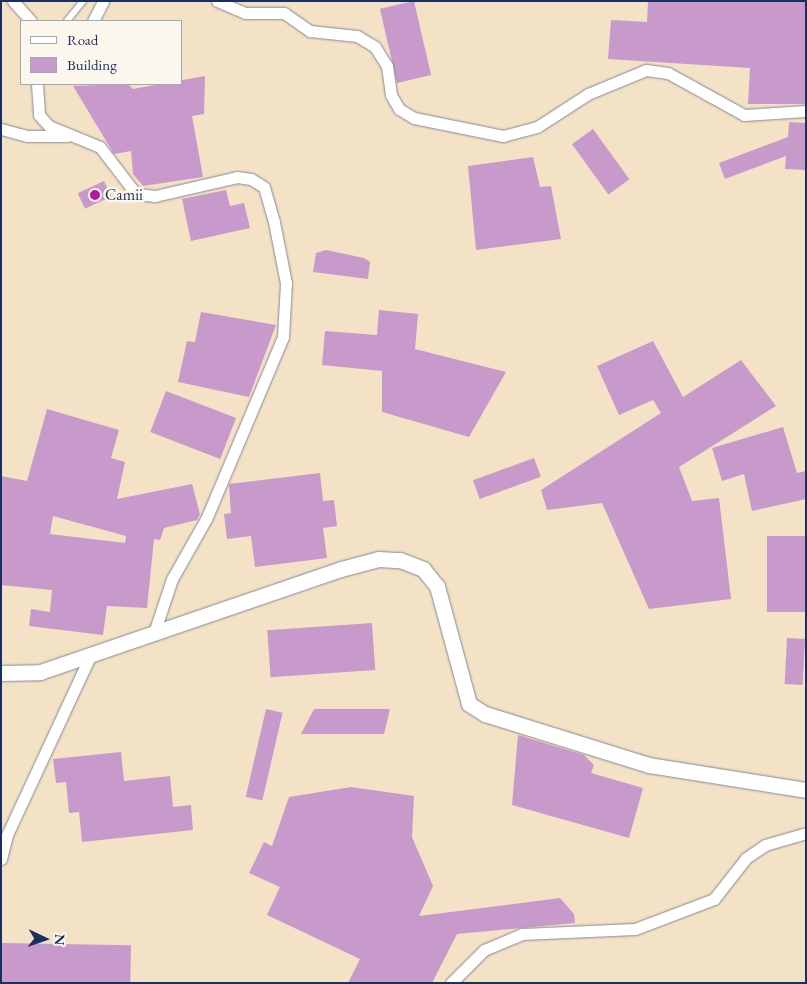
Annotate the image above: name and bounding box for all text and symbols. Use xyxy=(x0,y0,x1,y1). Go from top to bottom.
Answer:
legend xyxy=(20,20,182,85)
text: Road xyxy=(67,30,98,49)
text: Building xyxy=(67,55,117,74)
place label: Camii xyxy=(105,185,143,205)
marker: Camii xyxy=(89,189,101,201)
north arrow xyxy=(20,914,70,964)
text: N xyxy=(51,934,69,946)

